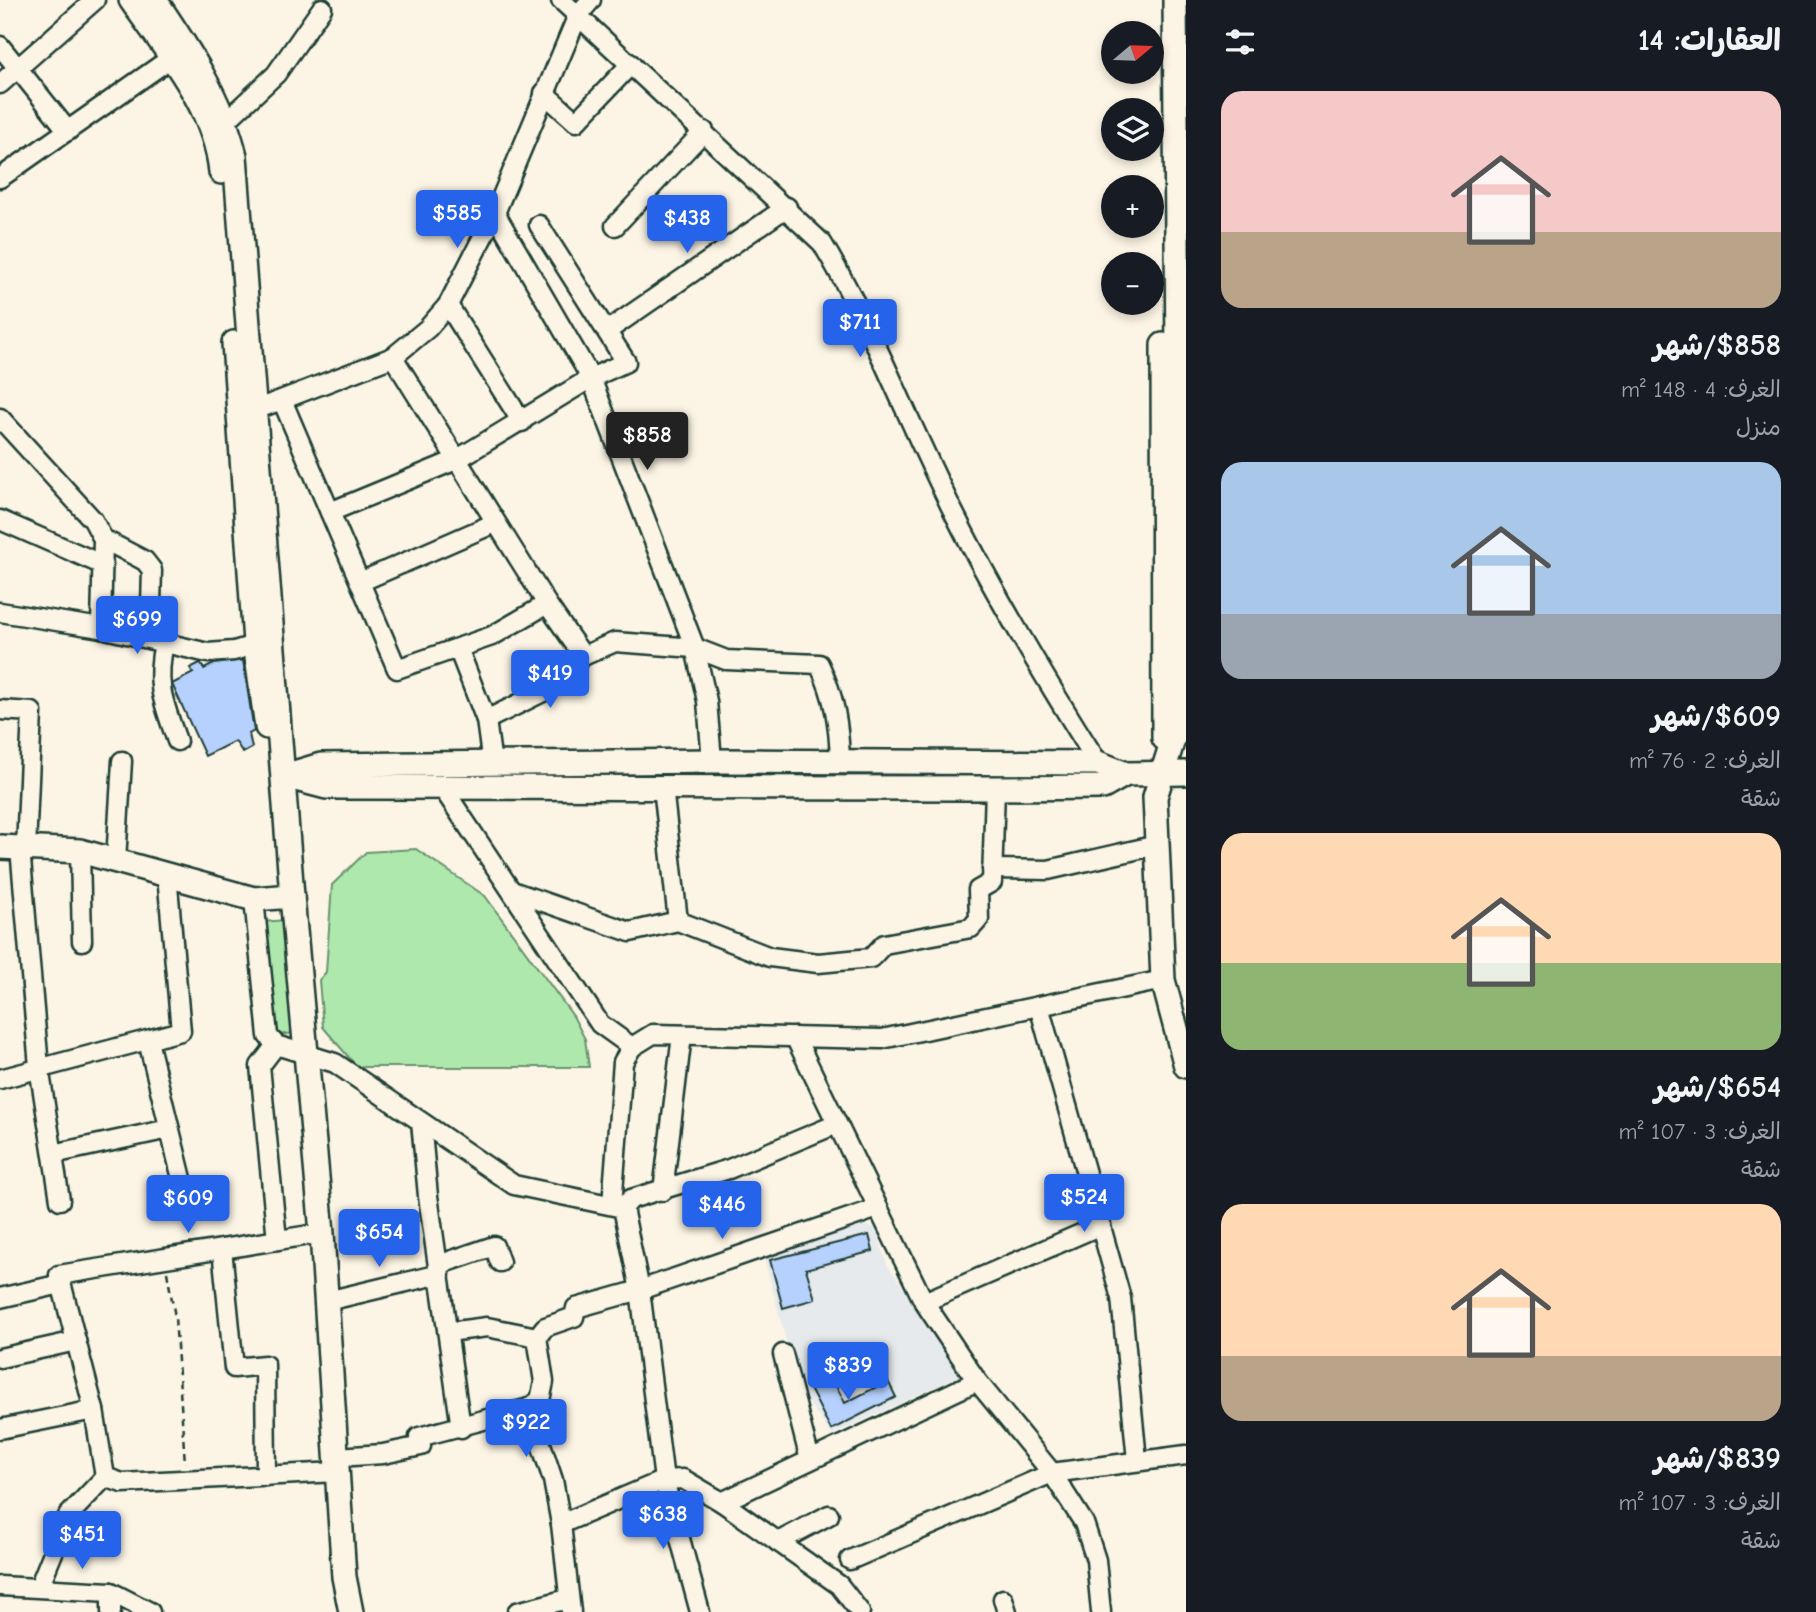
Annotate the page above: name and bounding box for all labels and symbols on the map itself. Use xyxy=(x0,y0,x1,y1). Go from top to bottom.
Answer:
north arrow xyxy=(1101,21,1164,84)
pin: $585 xyxy=(416,190,498,250)
pin: $438 xyxy=(646,196,728,255)
pin: $711 xyxy=(819,300,901,359)
pin: $858 xyxy=(606,412,688,472)
pin: $699 xyxy=(96,596,178,656)
pin: $419 xyxy=(509,650,591,710)
pin: $524 xyxy=(1043,1174,1125,1234)
pin: $609 xyxy=(147,1176,229,1235)
pin: $446 xyxy=(681,1182,763,1241)
pin: $654 xyxy=(338,1210,420,1269)
pin: $839 xyxy=(807,1342,889,1402)
pin: $922 xyxy=(485,1400,567,1459)
pin: $638 xyxy=(622,1492,704,1551)
pin: $451 xyxy=(41,1512,123,1571)

